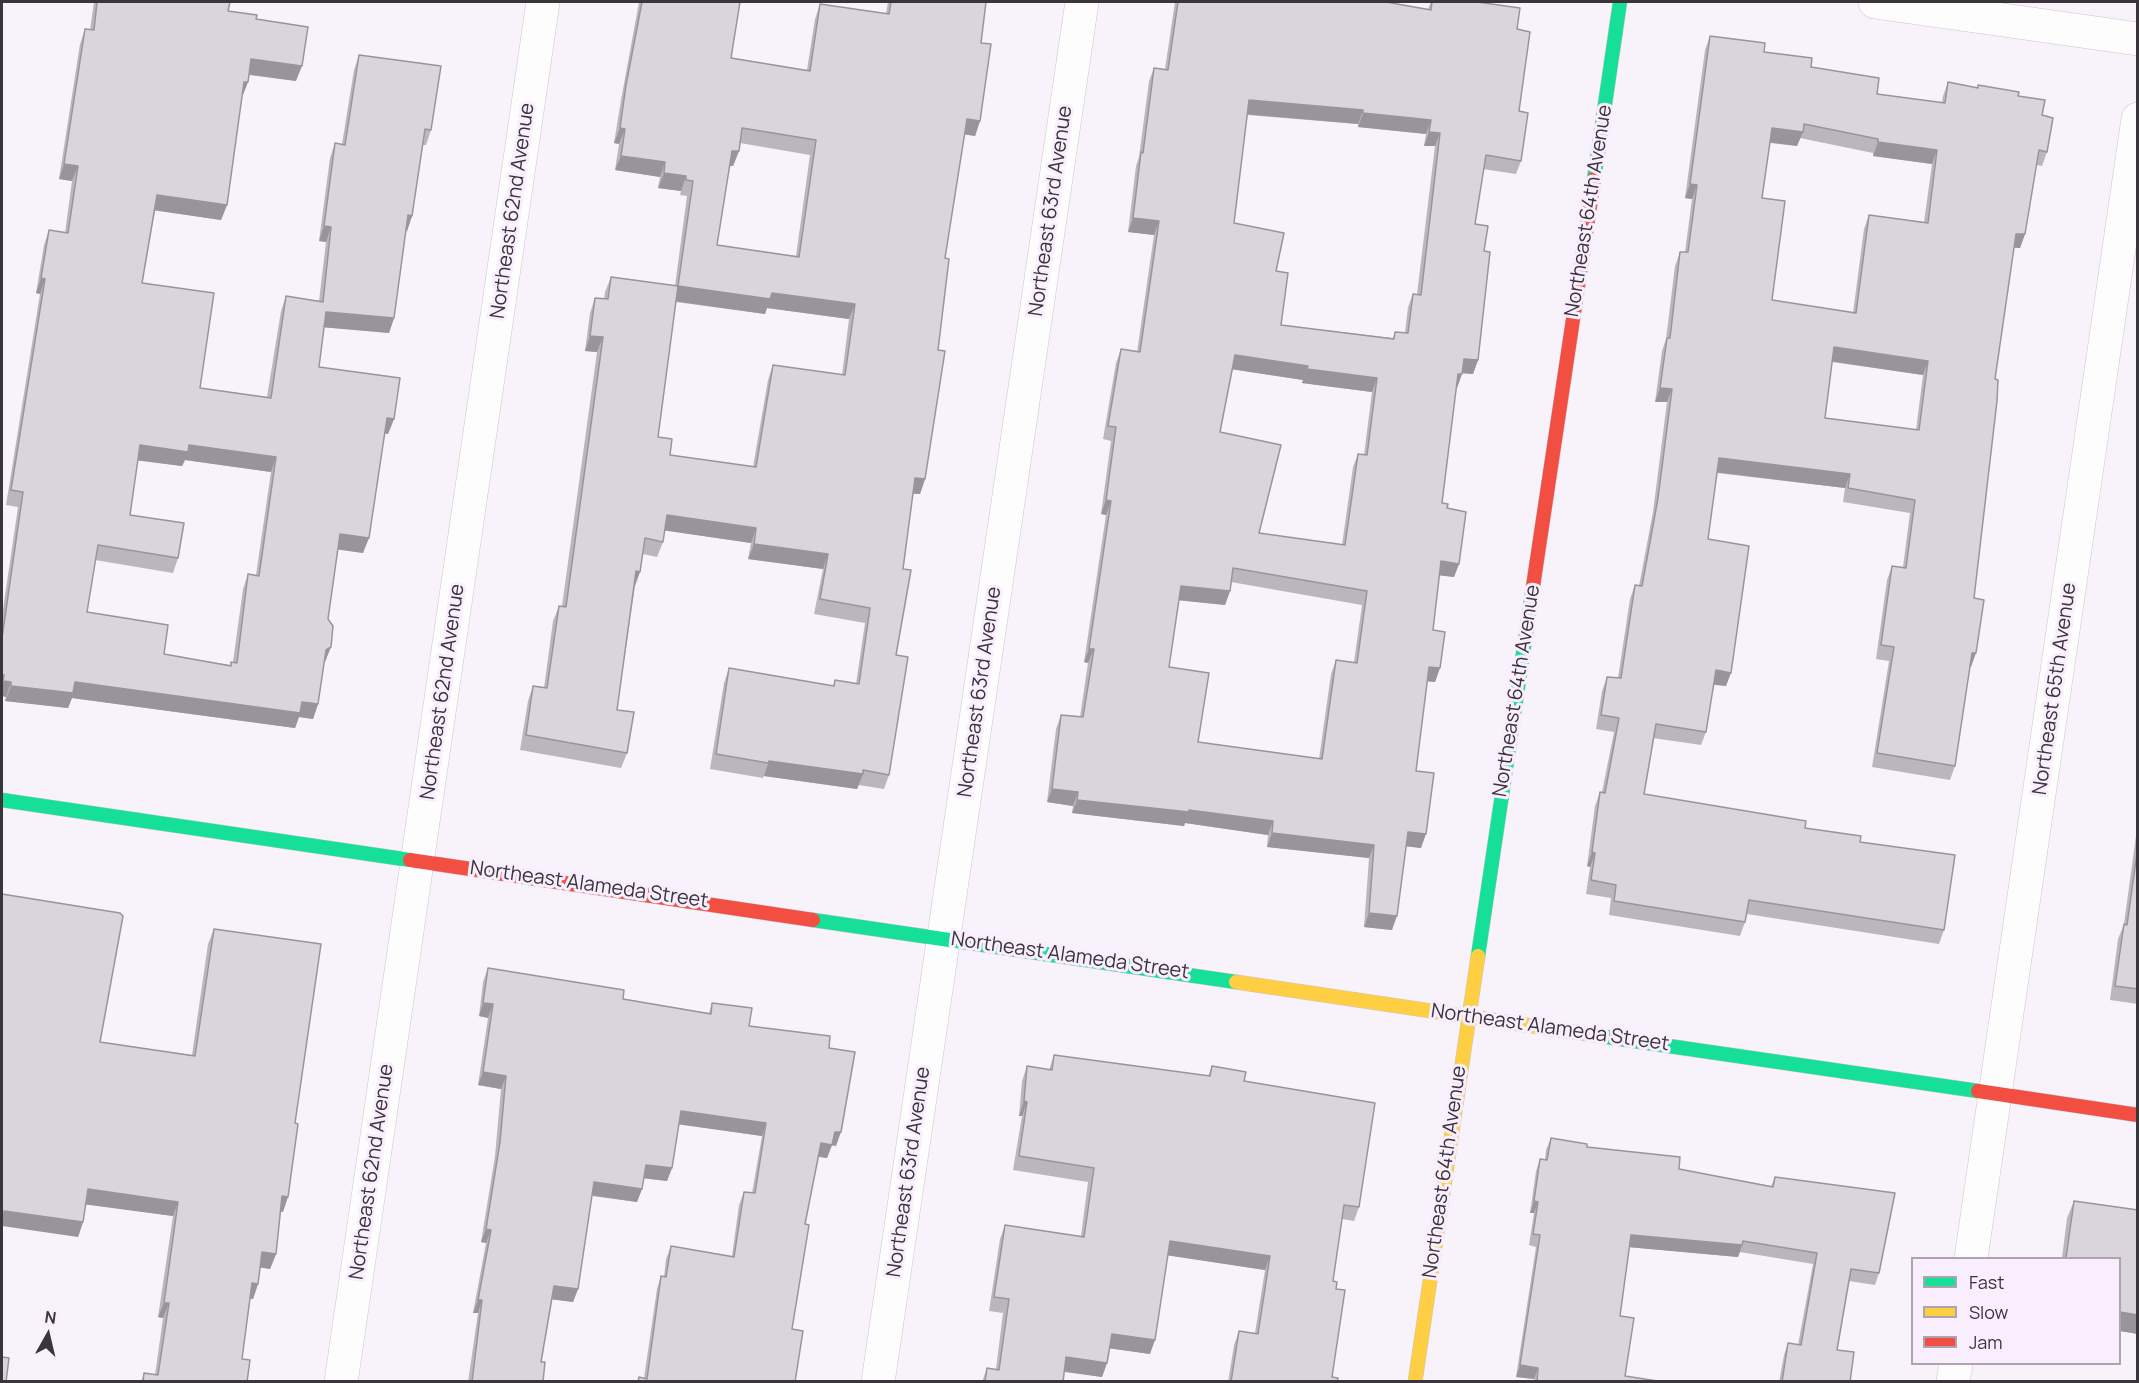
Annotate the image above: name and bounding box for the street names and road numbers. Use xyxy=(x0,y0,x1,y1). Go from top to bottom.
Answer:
street label: Northeast 62nd Avenue xyxy=(486,102,540,320)
street label: Northeast 64th Avenue xyxy=(1560,103,1618,319)
street label: Northeast 63rd Avenue xyxy=(1024,104,1078,318)
street label: Northeast 65th Avenue xyxy=(2028,581,2082,797)
street label: Northeast 62nd Avenue xyxy=(416,583,470,801)
street label: Northeast 64th Avenue xyxy=(1488,583,1546,799)
street label: Northeast 63rd Avenue xyxy=(953,585,1007,799)
street label: Northeast Alameda Street xyxy=(468,856,710,914)
street label: Northeast Alameda Street xyxy=(949,927,1191,985)
street label: Northeast Alameda Street xyxy=(1429,999,1671,1057)
street label: Northeast 62nd Avenue xyxy=(345,1063,399,1281)
street label: Northeast 64th Avenue xyxy=(1418,1064,1472,1280)
street label: Northeast 63rd Avenue xyxy=(882,1065,936,1279)

